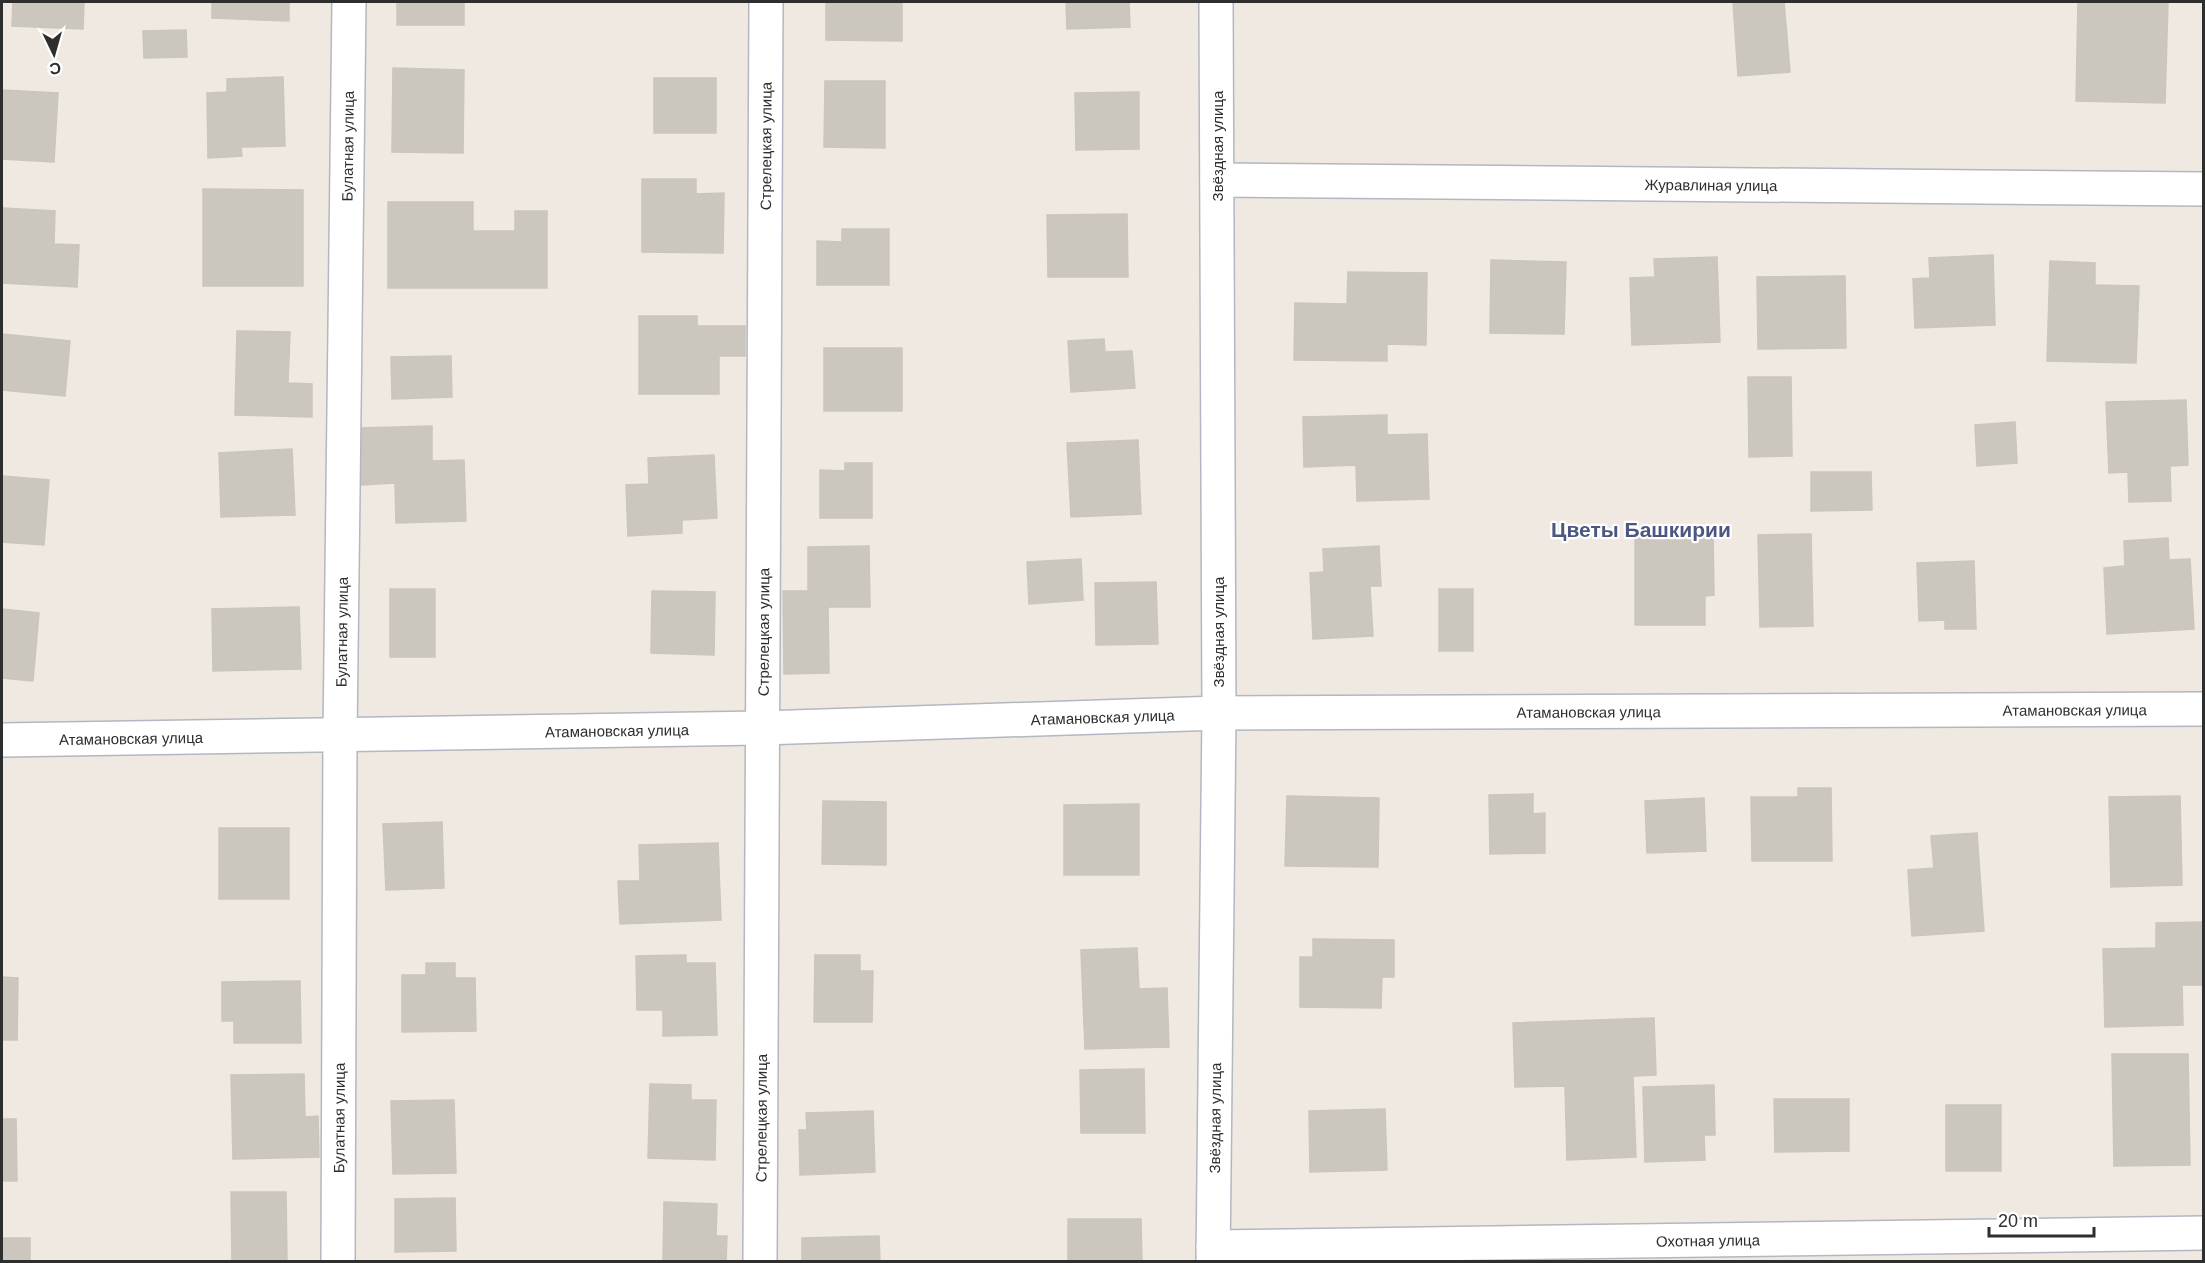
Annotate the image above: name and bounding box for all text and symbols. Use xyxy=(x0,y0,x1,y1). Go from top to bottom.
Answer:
north arrow xyxy=(24,24,84,84)
text: С xyxy=(48,59,62,77)
street label: Стрелецкая улица xyxy=(757,81,774,210)
street label: Булатная улица xyxy=(338,90,356,201)
street label: Звёздная улица xyxy=(1209,90,1226,201)
street label: Журавлиная улица xyxy=(1645,175,1778,194)
district label: Цветы Башкирии xyxy=(1551,518,1731,541)
street label: Стрелецкая улица xyxy=(754,567,772,696)
street label: Булатная улица xyxy=(332,576,350,687)
street label: Звёздная улица xyxy=(1210,576,1227,687)
street label: Атамановская улица xyxy=(2003,701,2147,718)
street label: Атамановская улица xyxy=(1517,703,1661,720)
street label: Атамановская улица xyxy=(1030,706,1176,728)
street label: Атамановская улица xyxy=(545,721,690,740)
street label: Атамановская улица xyxy=(59,728,204,748)
street label: Стрелецкая улица xyxy=(752,1053,769,1182)
street label: Булатная улица xyxy=(330,1062,347,1173)
street label: Звёздная улица xyxy=(1205,1062,1224,1174)
scale bar xyxy=(1989,1200,2094,1238)
text: 20 m xyxy=(1998,1211,2038,1231)
street label: Охотная улица xyxy=(1656,1231,1761,1249)

